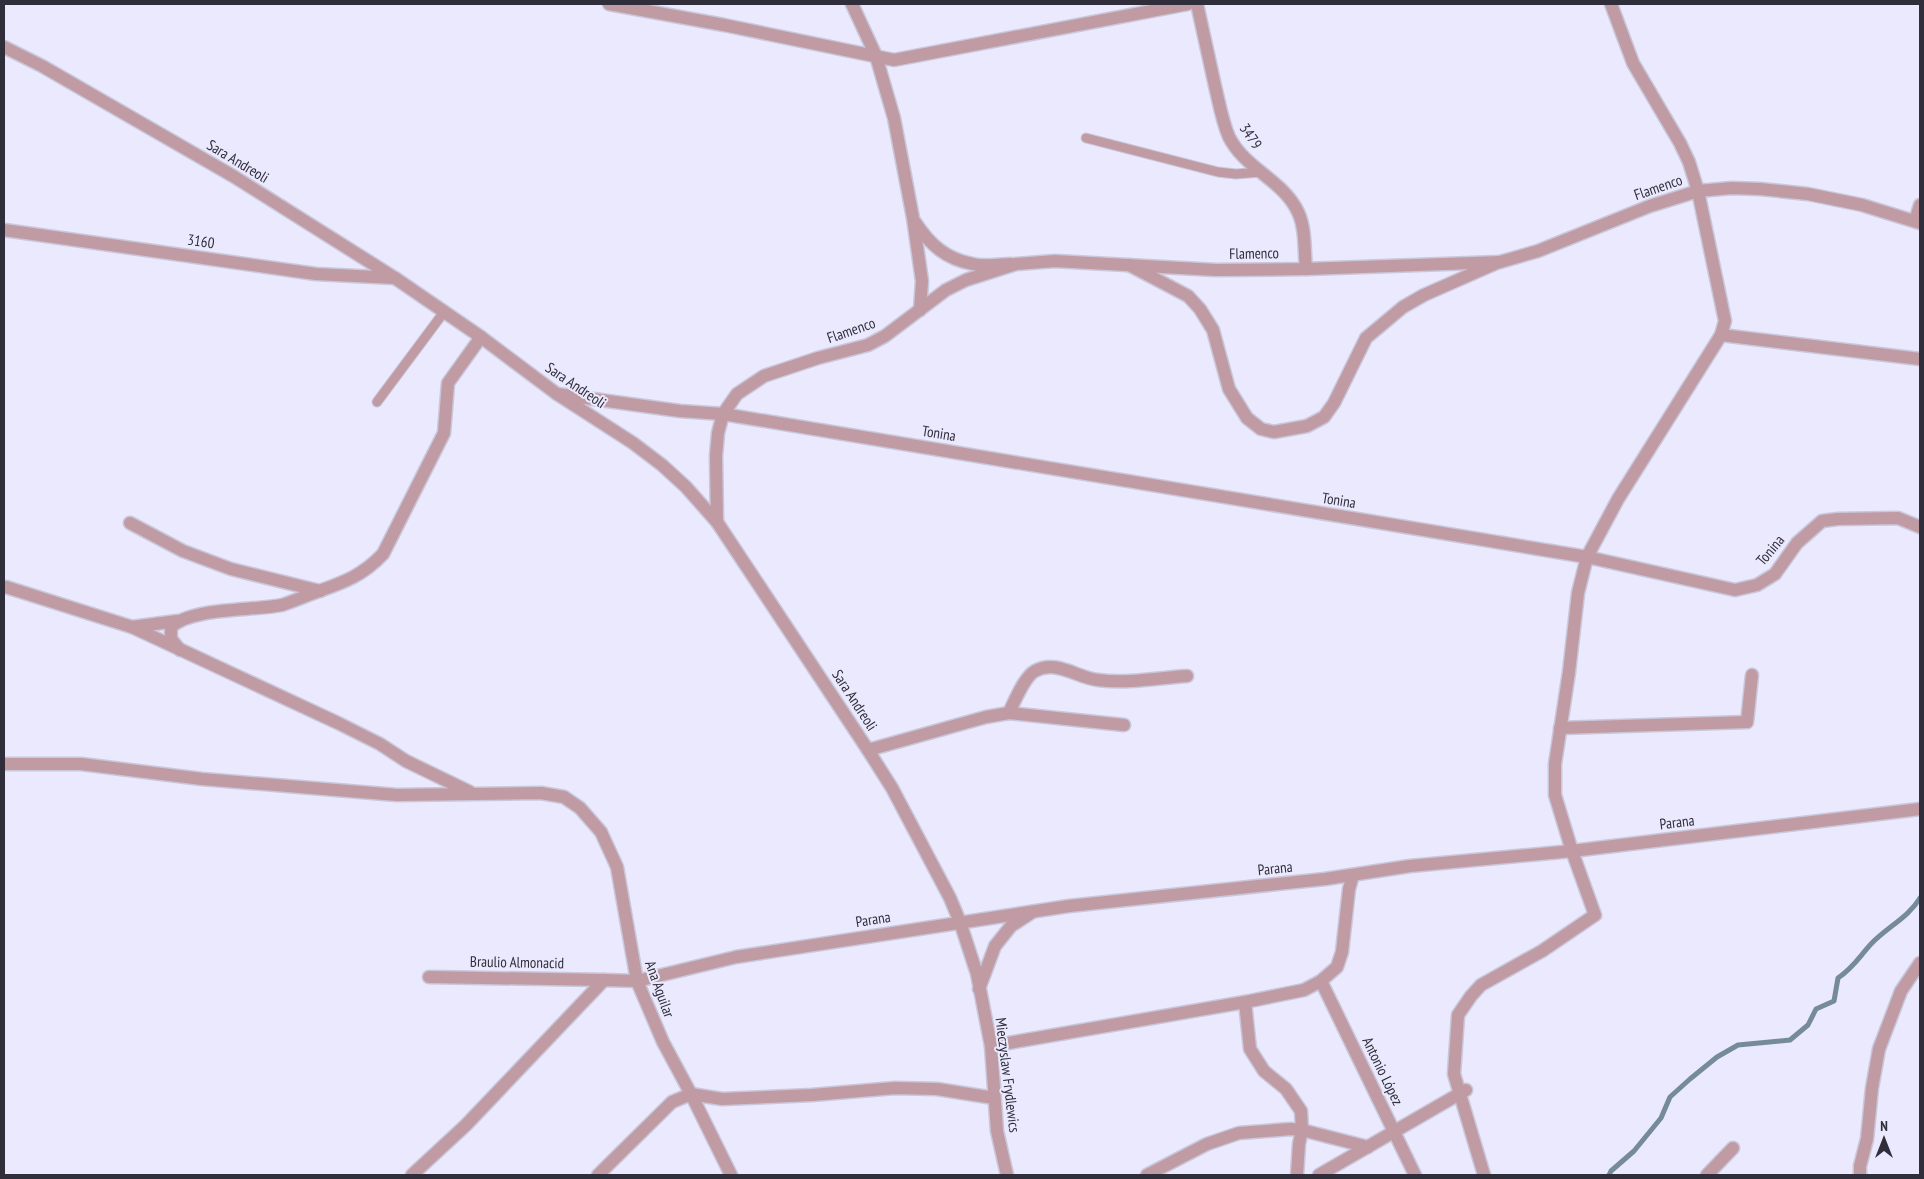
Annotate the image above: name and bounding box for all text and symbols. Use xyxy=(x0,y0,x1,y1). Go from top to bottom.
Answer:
street label: 3479 xyxy=(1236,119,1266,153)
street label: Sara Andreoli xyxy=(204,135,272,187)
street label: Flamenco xyxy=(1631,170,1685,204)
street label: 3160 xyxy=(186,230,216,252)
street label: Flamenco xyxy=(1229,243,1279,263)
street label: Flamenco xyxy=(824,313,878,347)
street label: Sara Andreoli xyxy=(542,358,610,412)
street label: Tonina xyxy=(921,421,957,445)
street label: Tonina xyxy=(1321,488,1357,512)
street label: Tonina xyxy=(1752,531,1788,569)
street label: Sara Andreoli xyxy=(828,666,882,734)
street label: Parana xyxy=(1658,810,1696,834)
street label: Parana xyxy=(1257,857,1293,879)
street label: Parana xyxy=(854,907,892,931)
street label: Braulio Almonacid xyxy=(470,952,564,972)
street label: Ana Aguilar xyxy=(641,958,679,1021)
street label: Mieczyslaw Frydlewics xyxy=(992,1016,1024,1134)
street label: Antonio López xyxy=(1358,1034,1408,1108)
north arrow xyxy=(1859,1114,1909,1164)
text: N xyxy=(1880,1117,1888,1135)

